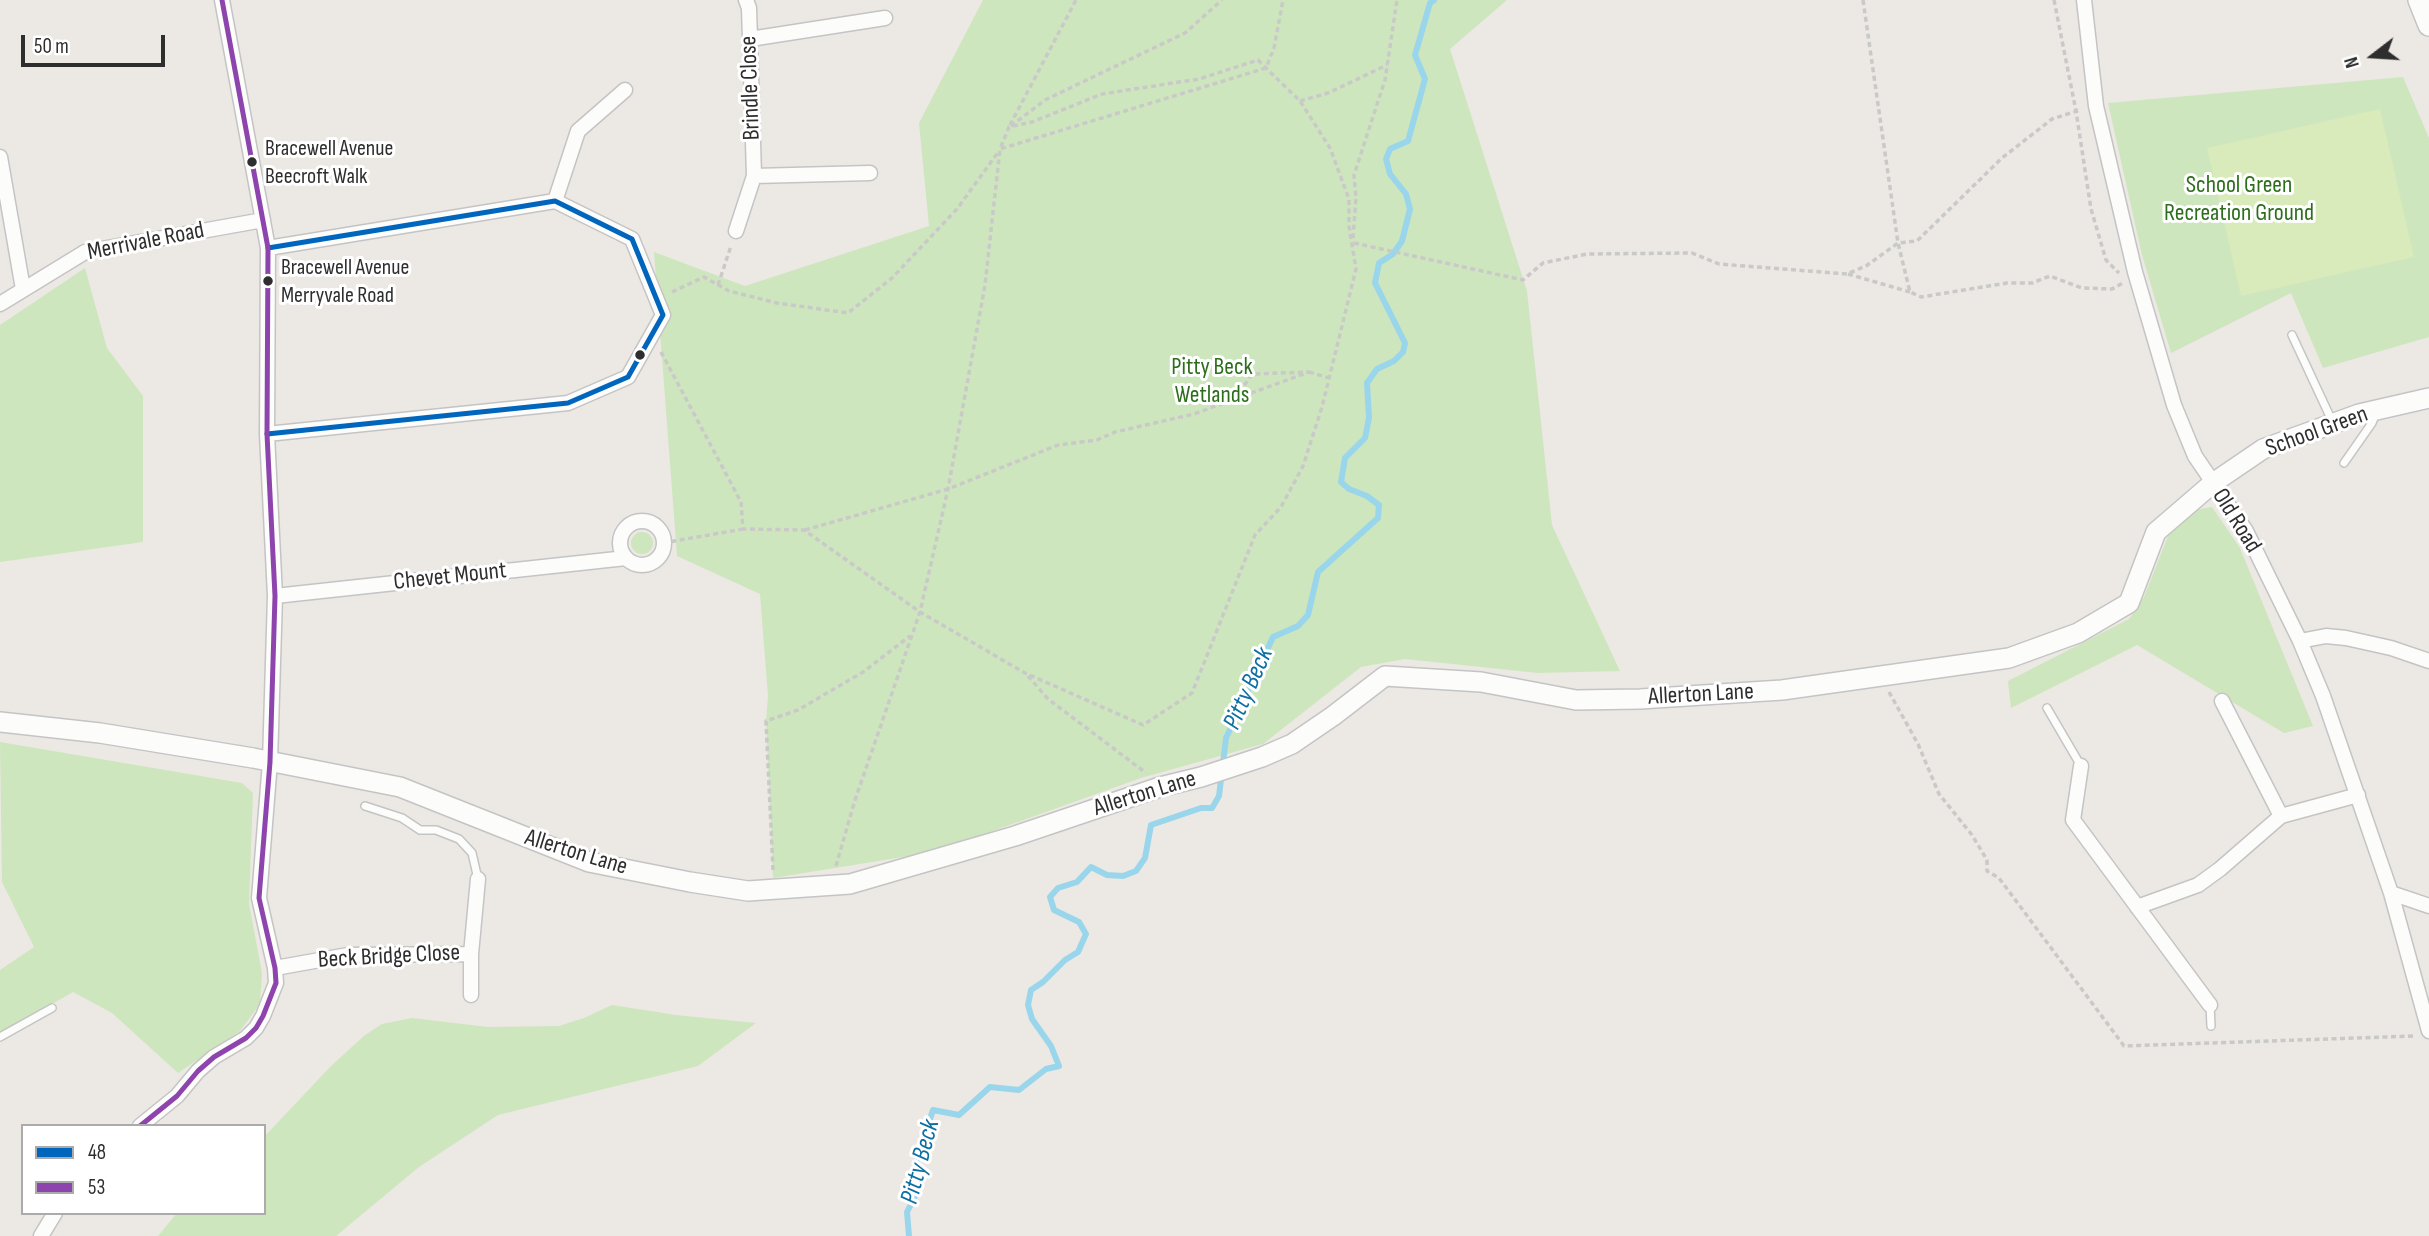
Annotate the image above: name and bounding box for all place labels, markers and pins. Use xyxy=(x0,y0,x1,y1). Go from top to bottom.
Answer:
place label: Bracewell Avenue Beecroft Walk xyxy=(265,136,393,188)
marker: Bracewell Avenue Beecroft Walk xyxy=(245,155,259,169)
place label: Bracewell Avenue Merryvale Road xyxy=(281,255,409,306)
marker: Bracewell Avenue Merryvale Road xyxy=(261,274,275,288)
unlabelled marker xyxy=(633,348,647,362)

